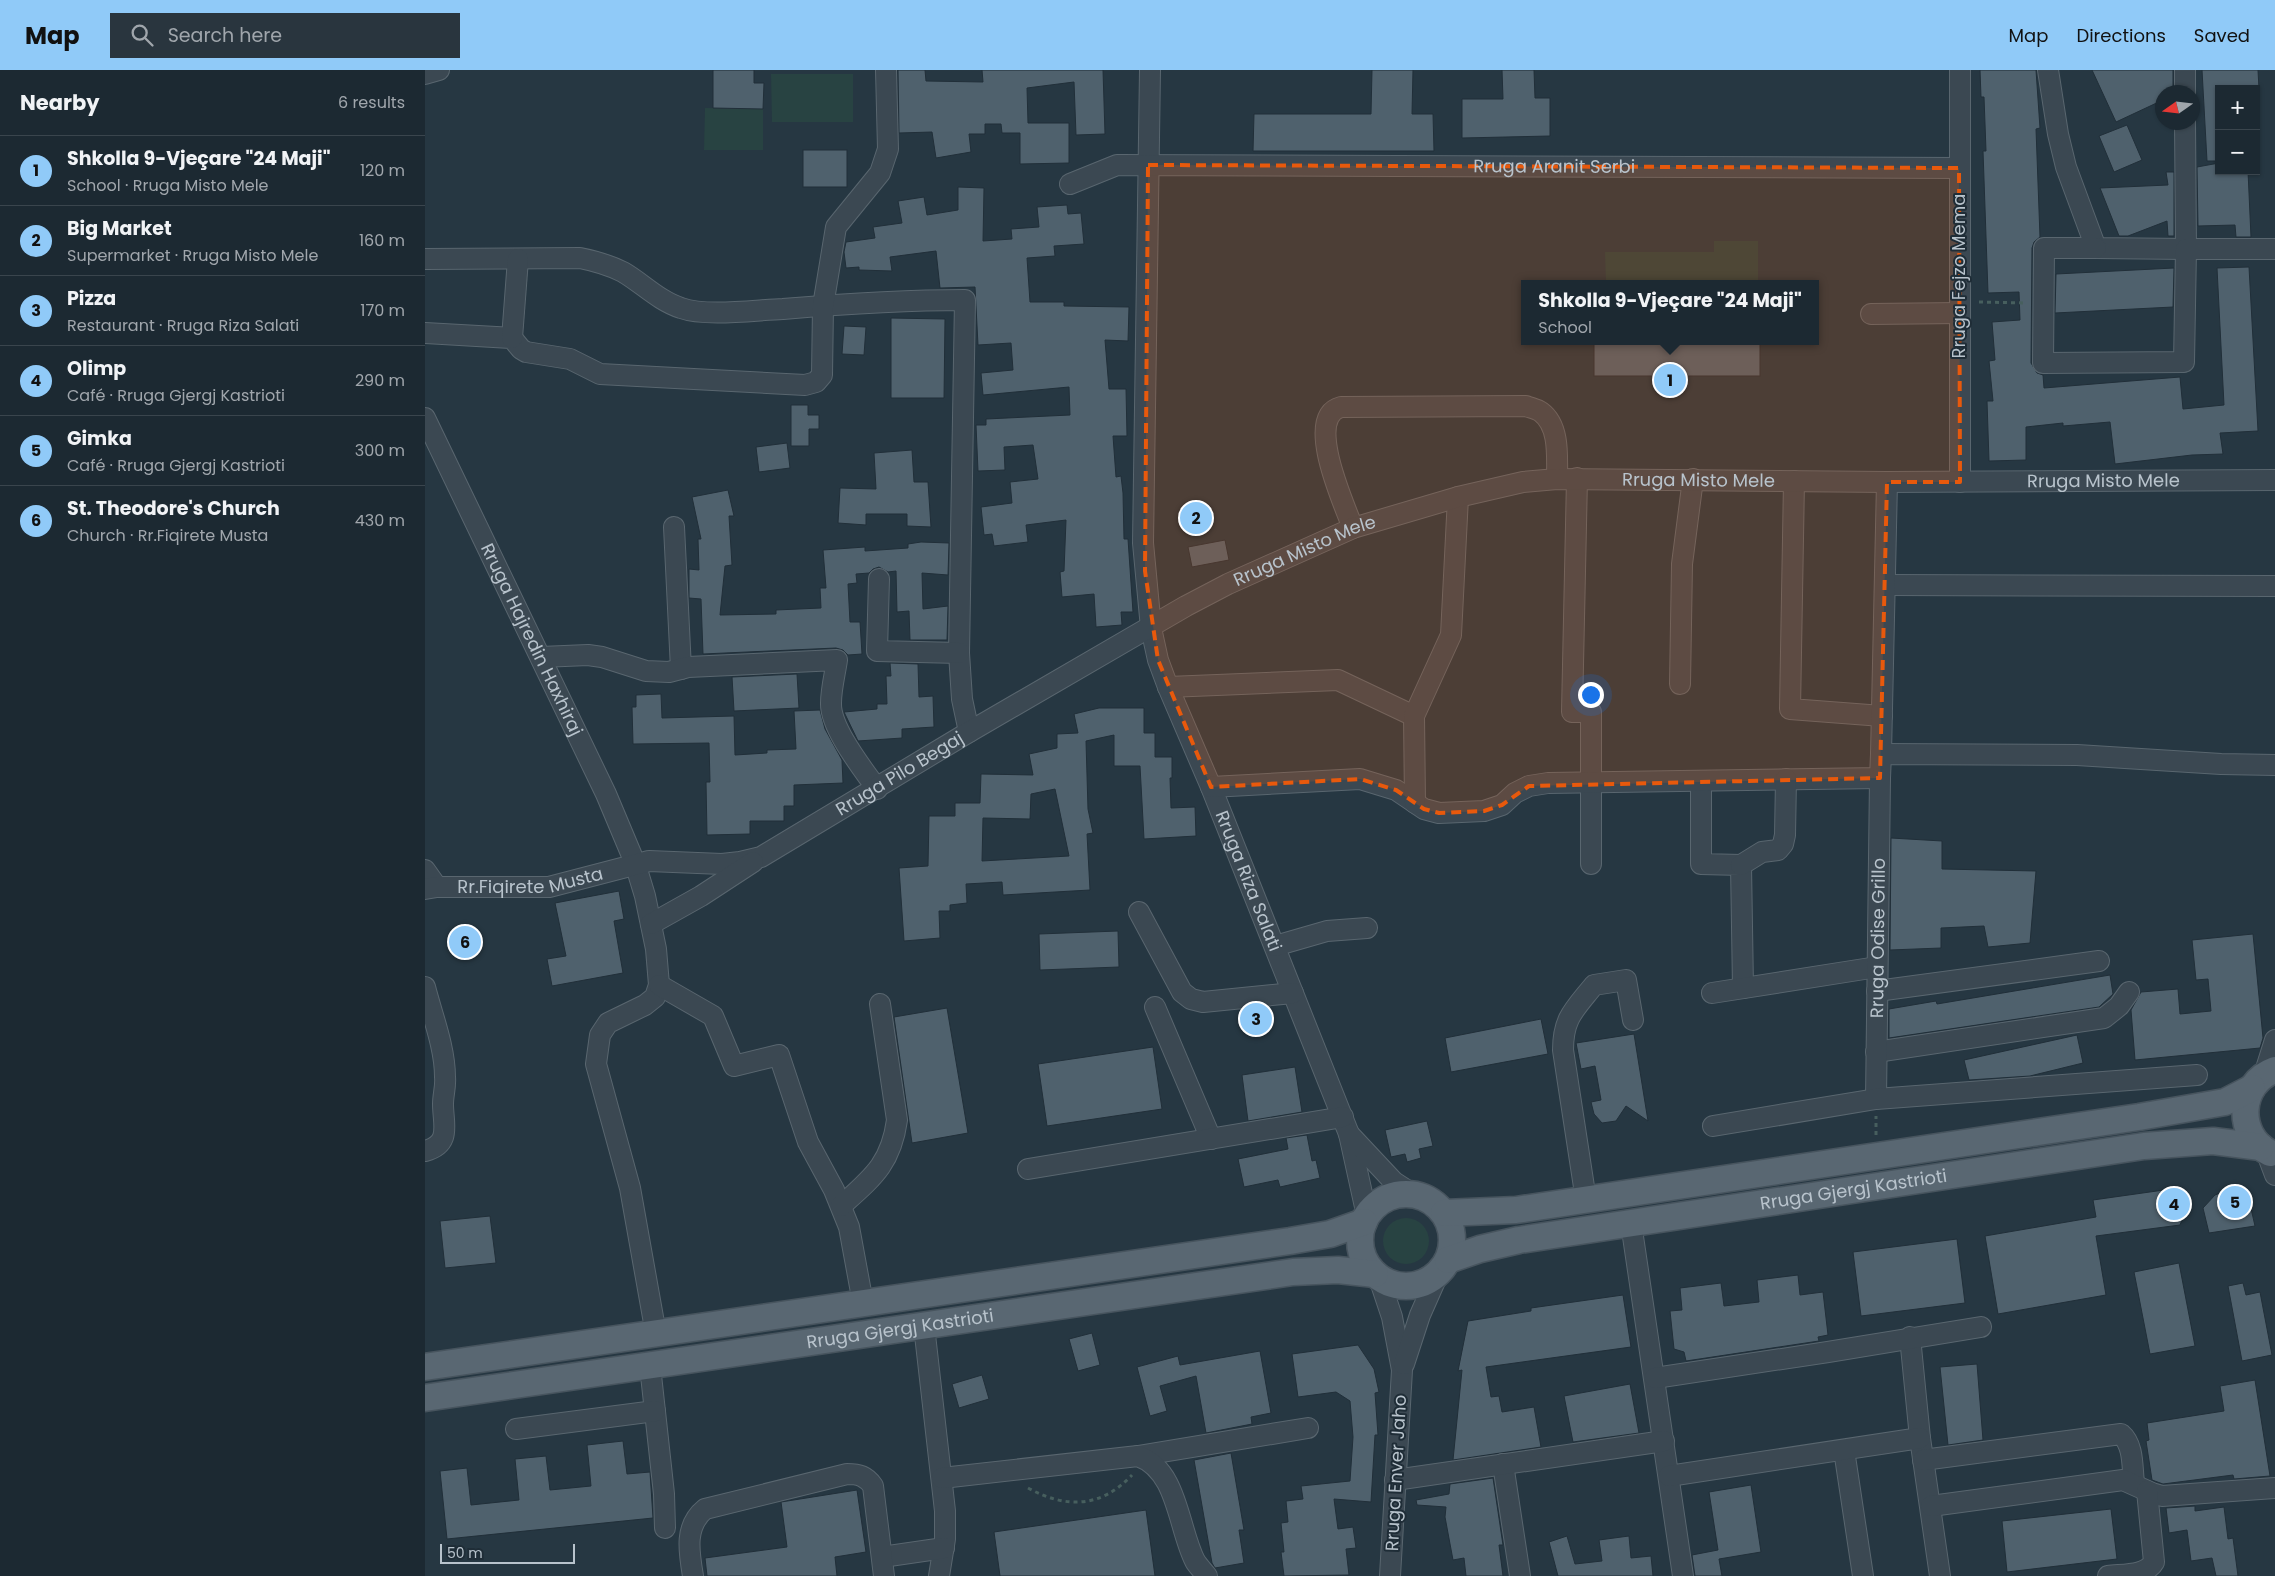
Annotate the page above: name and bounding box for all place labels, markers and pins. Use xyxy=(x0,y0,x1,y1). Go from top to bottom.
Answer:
pin: 1 xyxy=(1654,361,1686,399)
pin: 2 xyxy=(1180,499,1212,537)
pin: 6 xyxy=(449,923,481,961)
pin: 3 xyxy=(1240,1000,1272,1038)
pin: 5 xyxy=(2219,1183,2251,1221)
pin: 4 xyxy=(2158,1185,2190,1223)

